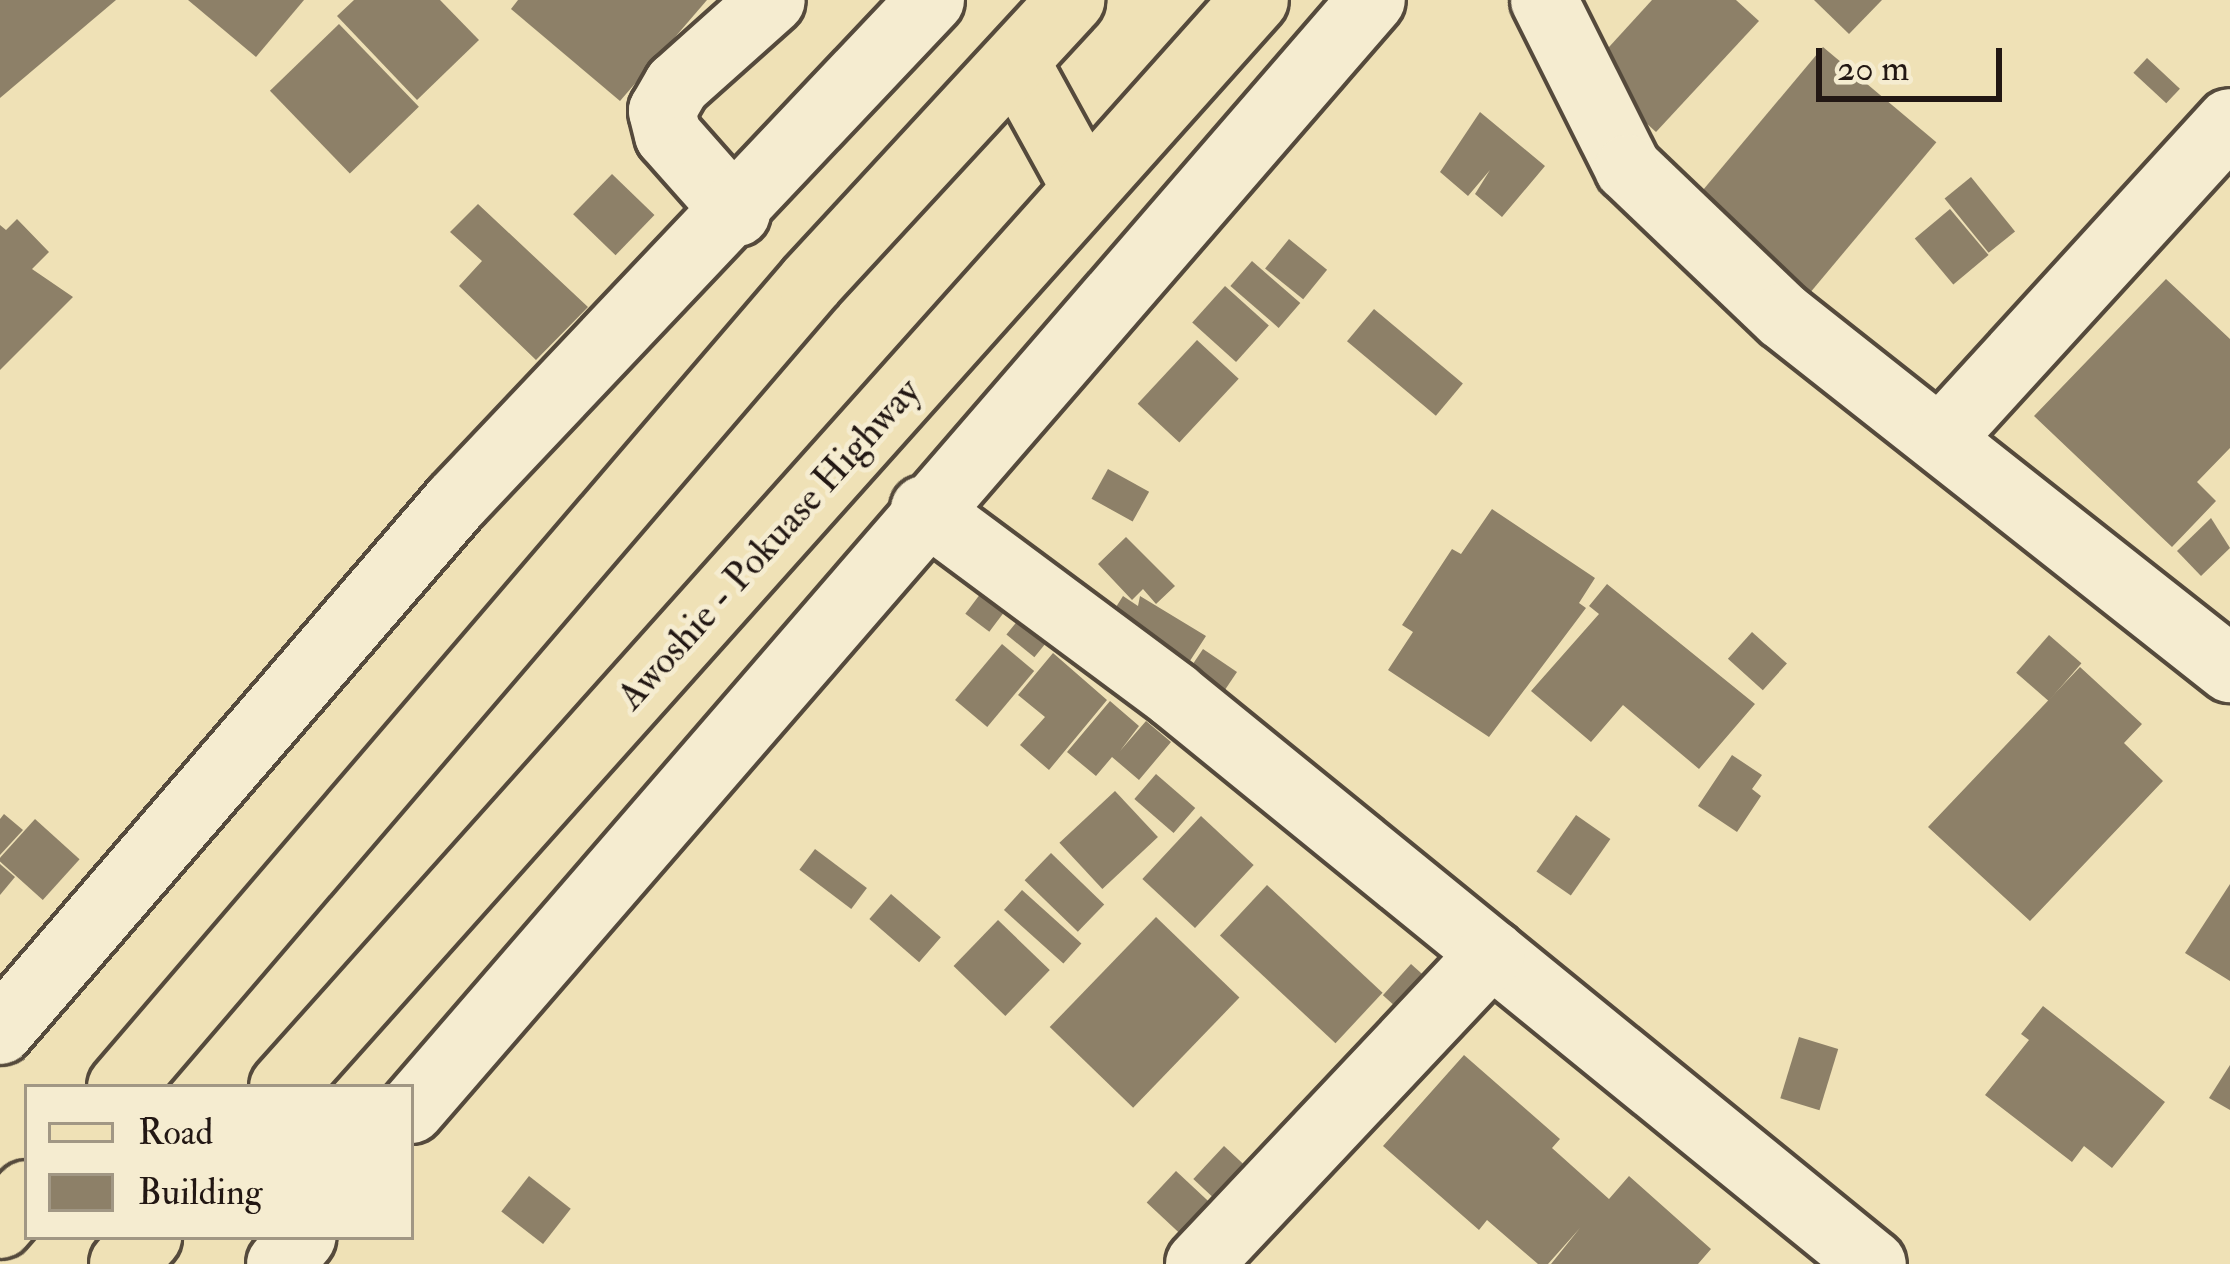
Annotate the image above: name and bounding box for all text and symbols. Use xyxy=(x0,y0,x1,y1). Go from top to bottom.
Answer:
scale bar xyxy=(1822,24,2008,98)
text: 20 m xyxy=(1837,46,1909,91)
street label: Awoshie - Pokuase Highway xyxy=(607,368,931,720)
legend xyxy=(24,1084,414,1240)
text: Road xyxy=(138,1110,213,1155)
text: Building xyxy=(138,1170,262,1215)

